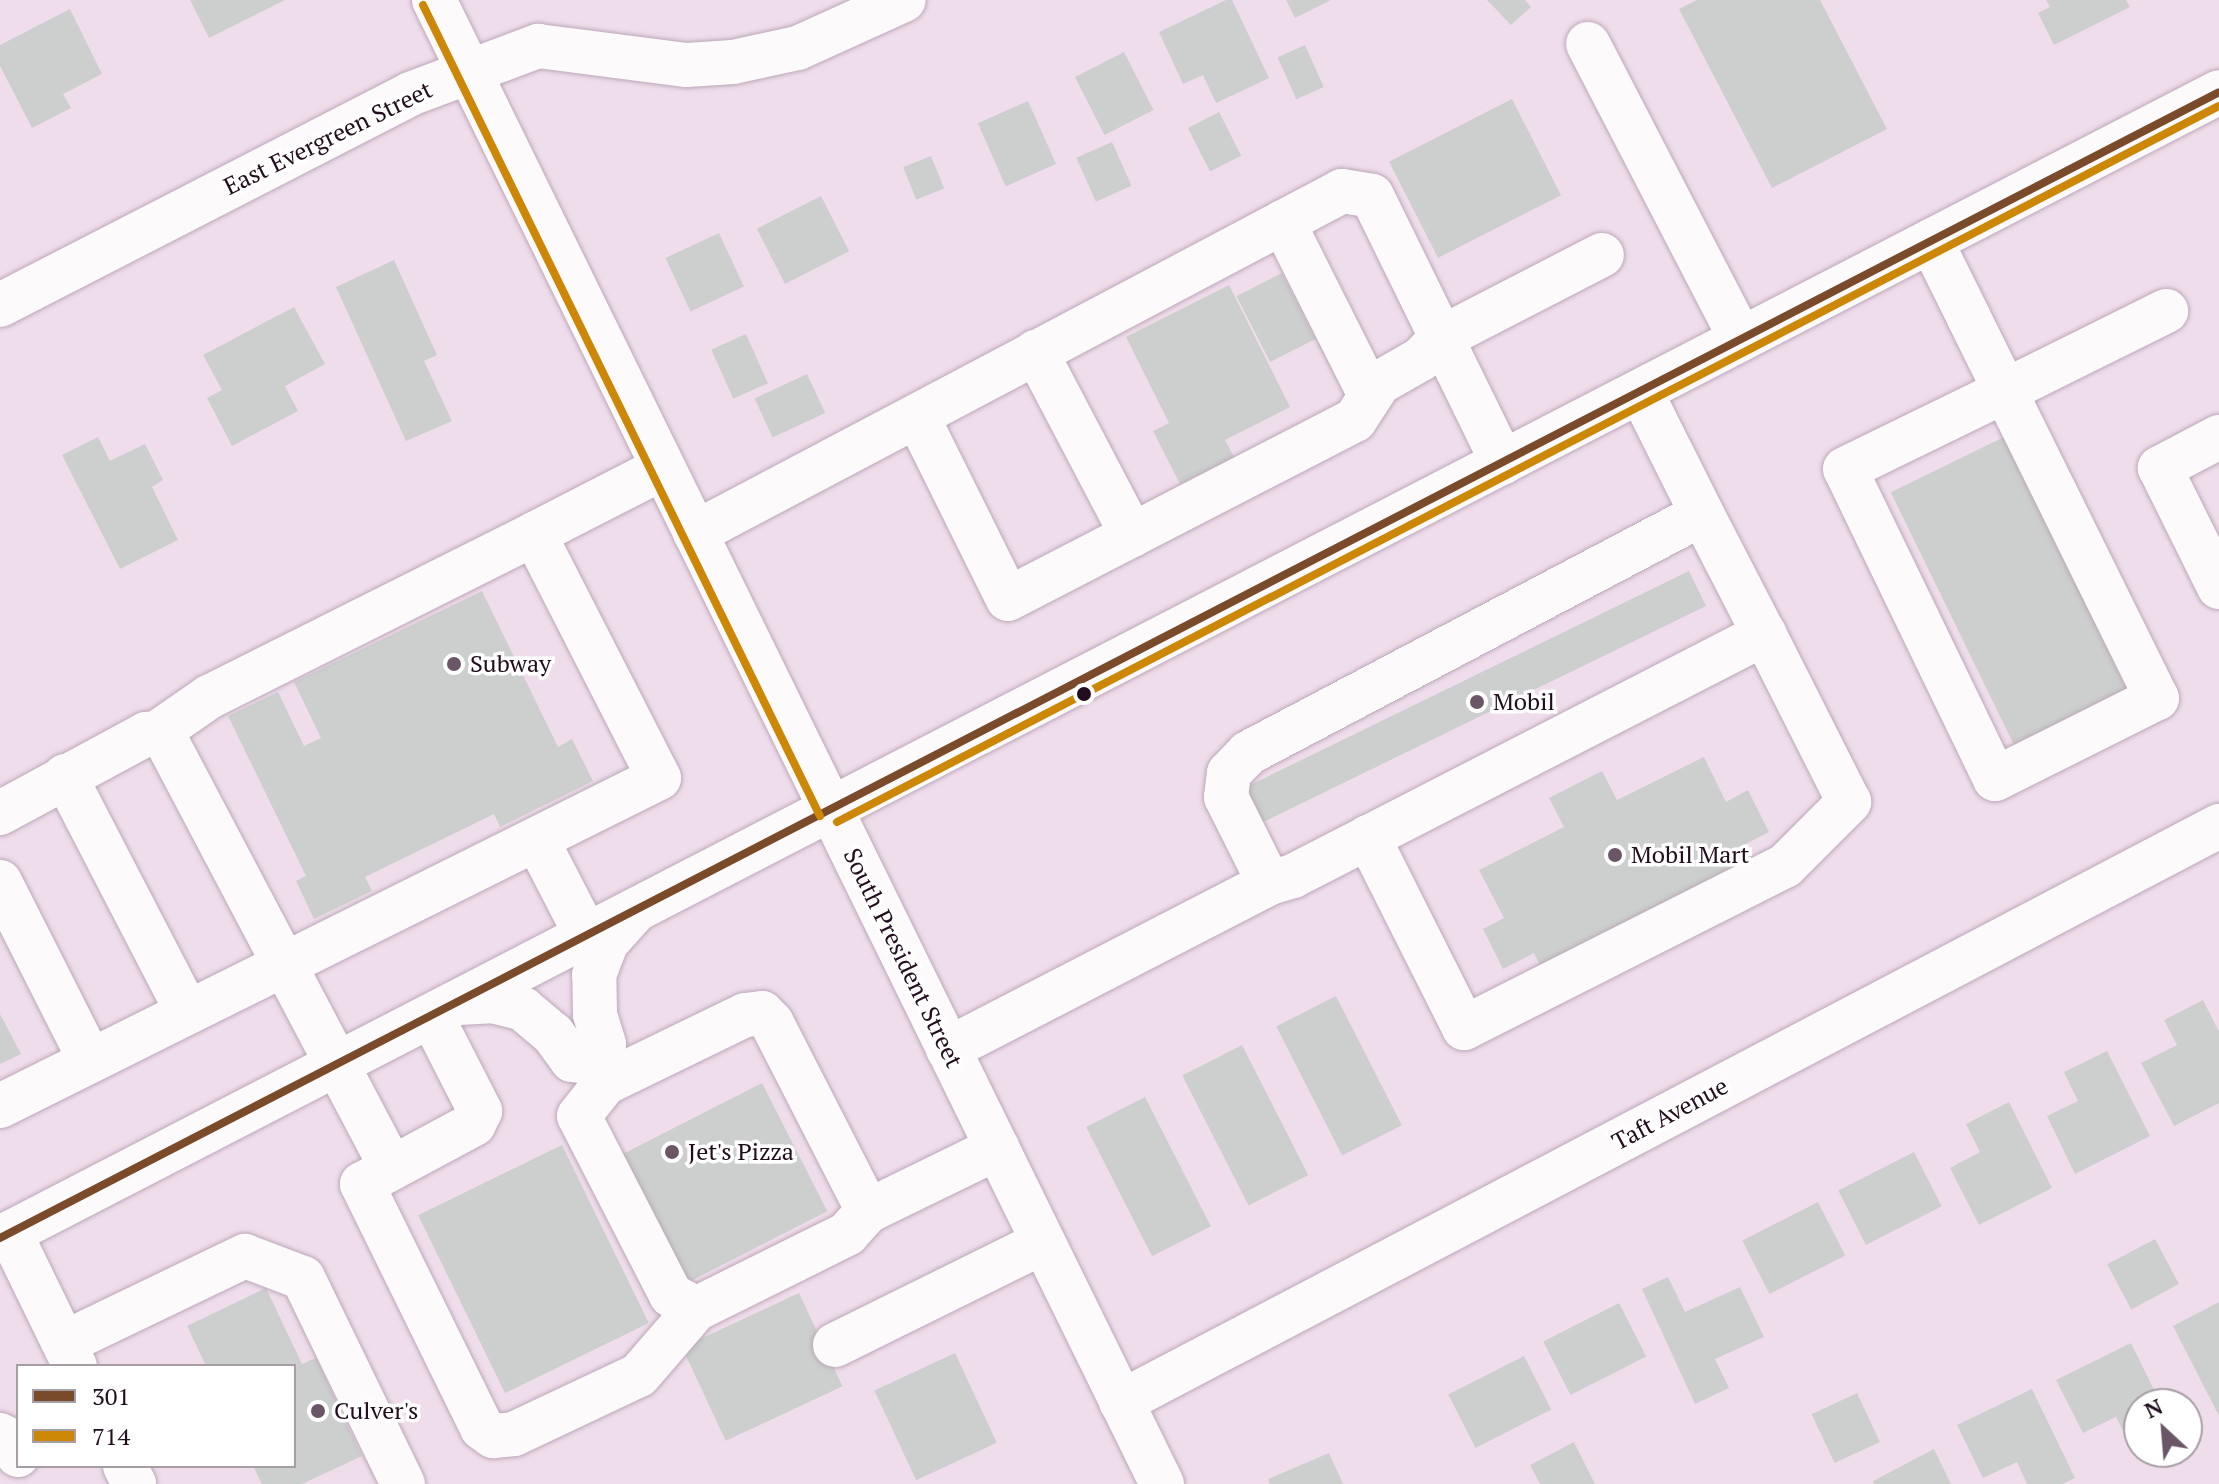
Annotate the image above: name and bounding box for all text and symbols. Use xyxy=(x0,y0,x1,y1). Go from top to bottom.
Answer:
street label: East Evergreen Street xyxy=(219,75,437,201)
place label: Subway xyxy=(470,650,551,678)
marker: Subway xyxy=(445,655,463,673)
unlabelled marker xyxy=(1076,686,1092,702)
place label: Mobil xyxy=(1493,688,1555,716)
marker: Mobil xyxy=(1468,693,1486,711)
place label: Mobil Mart xyxy=(1631,841,1749,869)
street label: South President Street xyxy=(837,844,969,1072)
marker: Mobil Mart xyxy=(1606,846,1624,864)
street label: Taft Avenue xyxy=(1607,1071,1733,1157)
place label: Jet's Pizza xyxy=(688,1138,794,1166)
marker: Jet's Pizza xyxy=(663,1143,681,1161)
legend xyxy=(16,1364,296,1468)
text: 301 xyxy=(92,1380,130,1412)
north arrow xyxy=(2123,1388,2203,1468)
text: N xyxy=(2139,1391,2167,1424)
place label: Culver's xyxy=(334,1397,419,1425)
marker: Culver's xyxy=(309,1402,327,1420)
text: 714 xyxy=(92,1420,130,1452)

